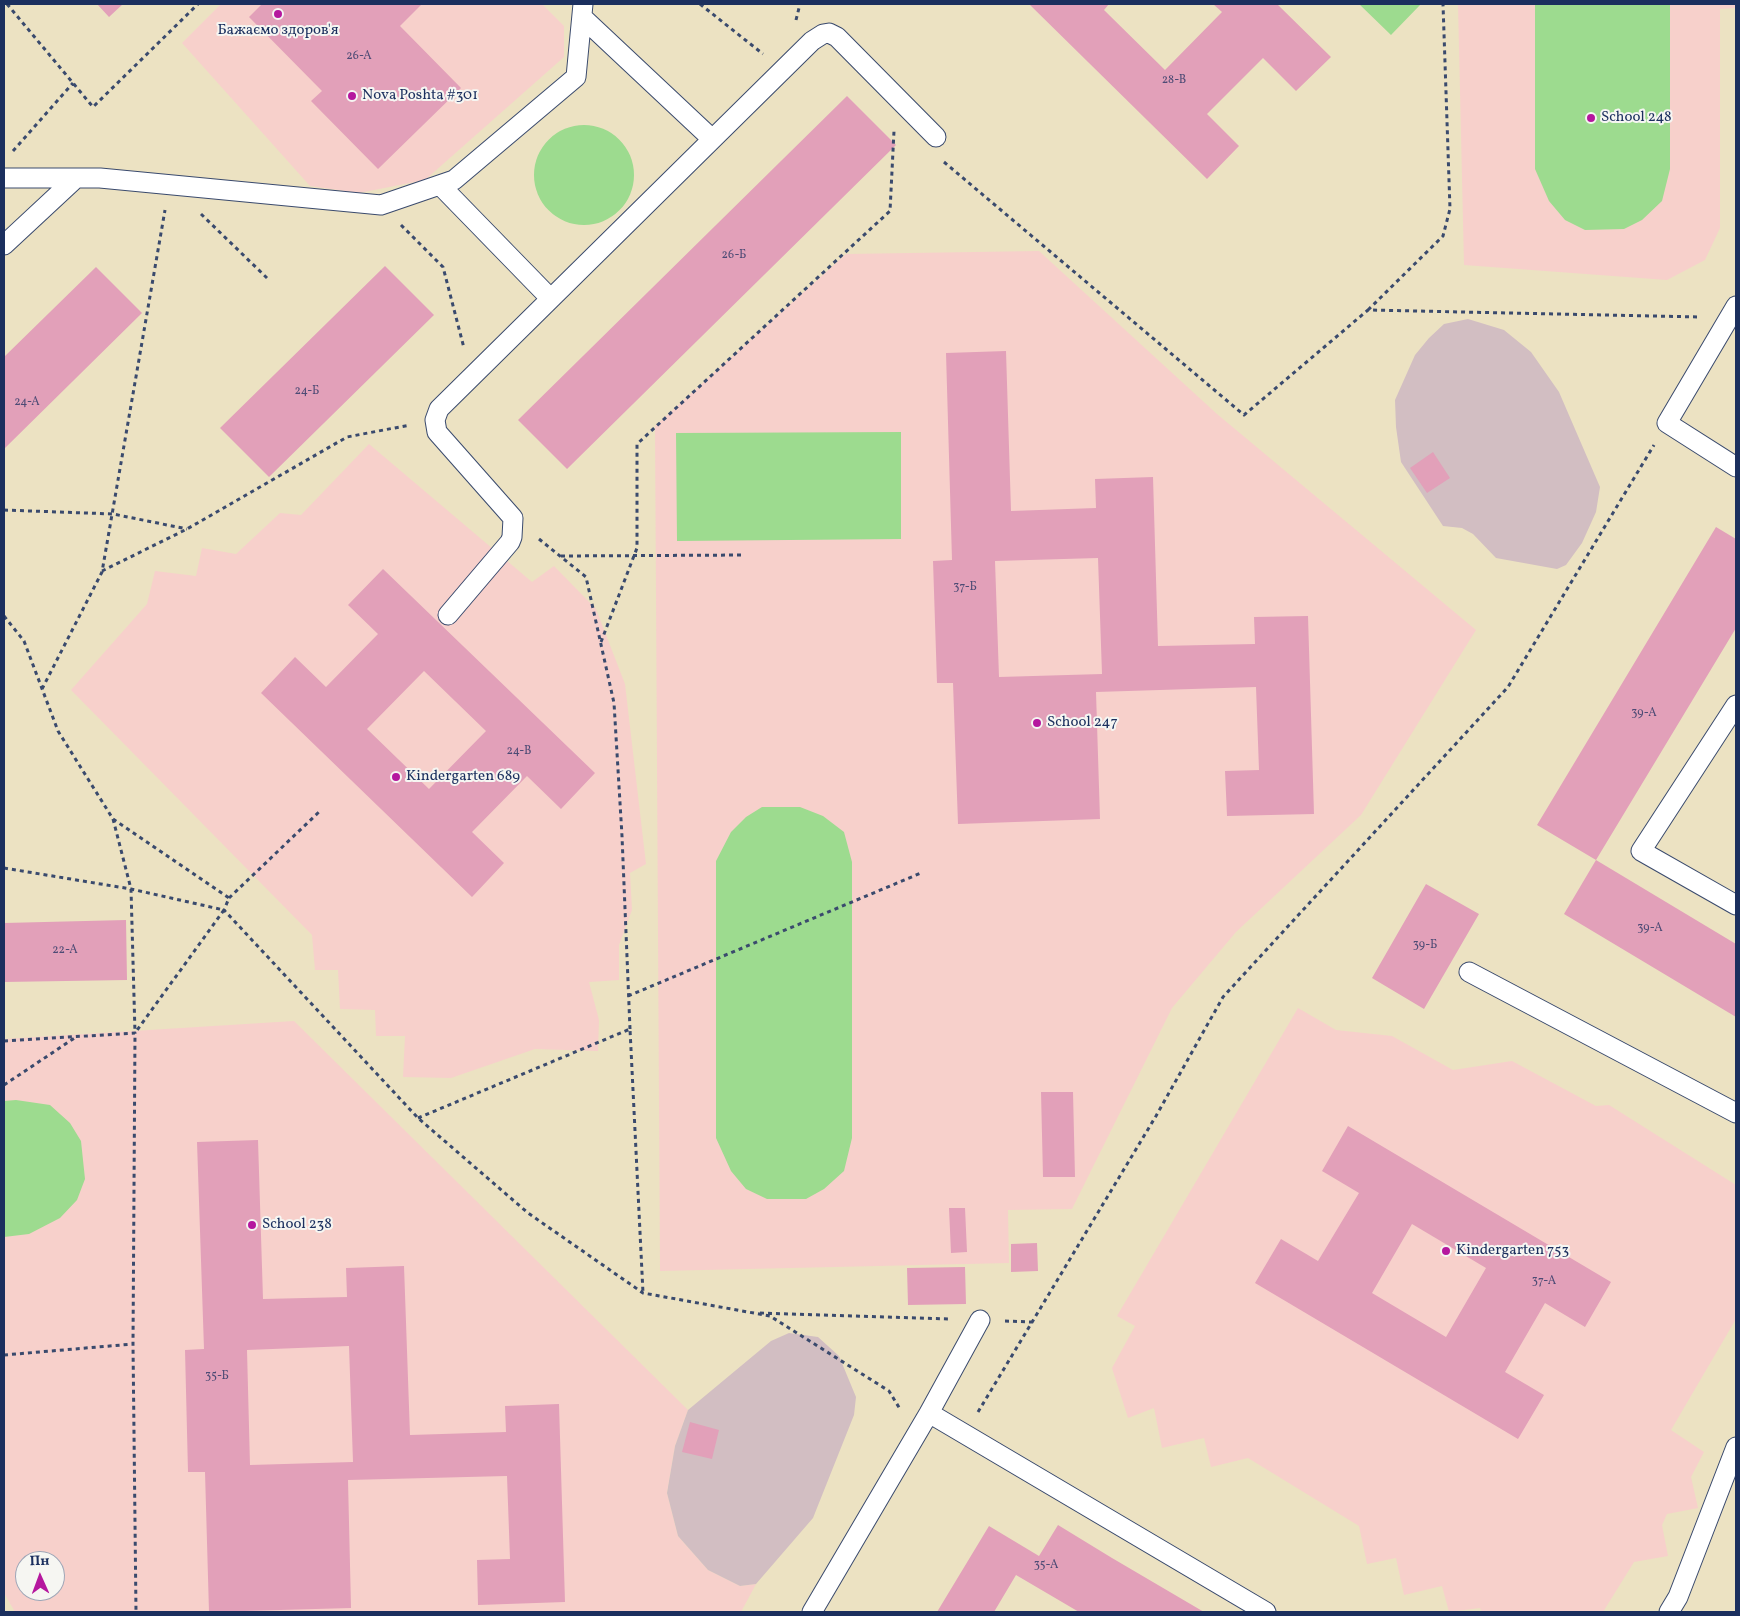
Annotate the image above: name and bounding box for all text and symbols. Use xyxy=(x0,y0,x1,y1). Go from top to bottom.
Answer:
marker: Бажаємо здоров'я xyxy=(272,8,284,20)
place label: Бажаємо здоров'я xyxy=(217,22,339,40)
house number: 26-А xyxy=(346,50,372,64)
house number: 28-В xyxy=(1162,74,1186,88)
place label: Nova Poshta #301 xyxy=(362,87,478,105)
marker: Nova Poshta #301 xyxy=(346,90,358,102)
place label: School 248 xyxy=(1601,109,1672,127)
marker: School 248 xyxy=(1585,112,1597,124)
house number: 26-Б xyxy=(722,249,746,263)
house number: 24-Б xyxy=(295,385,319,399)
house number: 24-А xyxy=(14,396,40,410)
house number: 37-Б xyxy=(953,581,977,595)
house number: 39-А xyxy=(1631,707,1657,721)
place label: School 247 xyxy=(1047,714,1118,732)
marker: School 247 xyxy=(1031,717,1043,729)
house number: 24-В xyxy=(507,745,531,759)
place label: Kindergarten 689 xyxy=(406,768,520,786)
marker: Kindergarten 689 xyxy=(390,771,402,783)
house number: 39-А xyxy=(1637,922,1663,936)
house number: 39-Б xyxy=(1413,939,1437,953)
house number: 22-А xyxy=(52,944,78,958)
place label: School 238 xyxy=(262,1216,332,1234)
marker: School 238 xyxy=(246,1219,258,1231)
place label: Kindergarten 753 xyxy=(1456,1242,1569,1260)
marker: Kindergarten 753 xyxy=(1440,1245,1452,1257)
house number: 37-А xyxy=(1532,1275,1556,1289)
house number: 35-Б xyxy=(205,1370,229,1384)
north arrow xyxy=(15,1551,65,1601)
text: Пн xyxy=(29,1552,50,1571)
house number: 35-А xyxy=(1034,1559,1058,1573)

